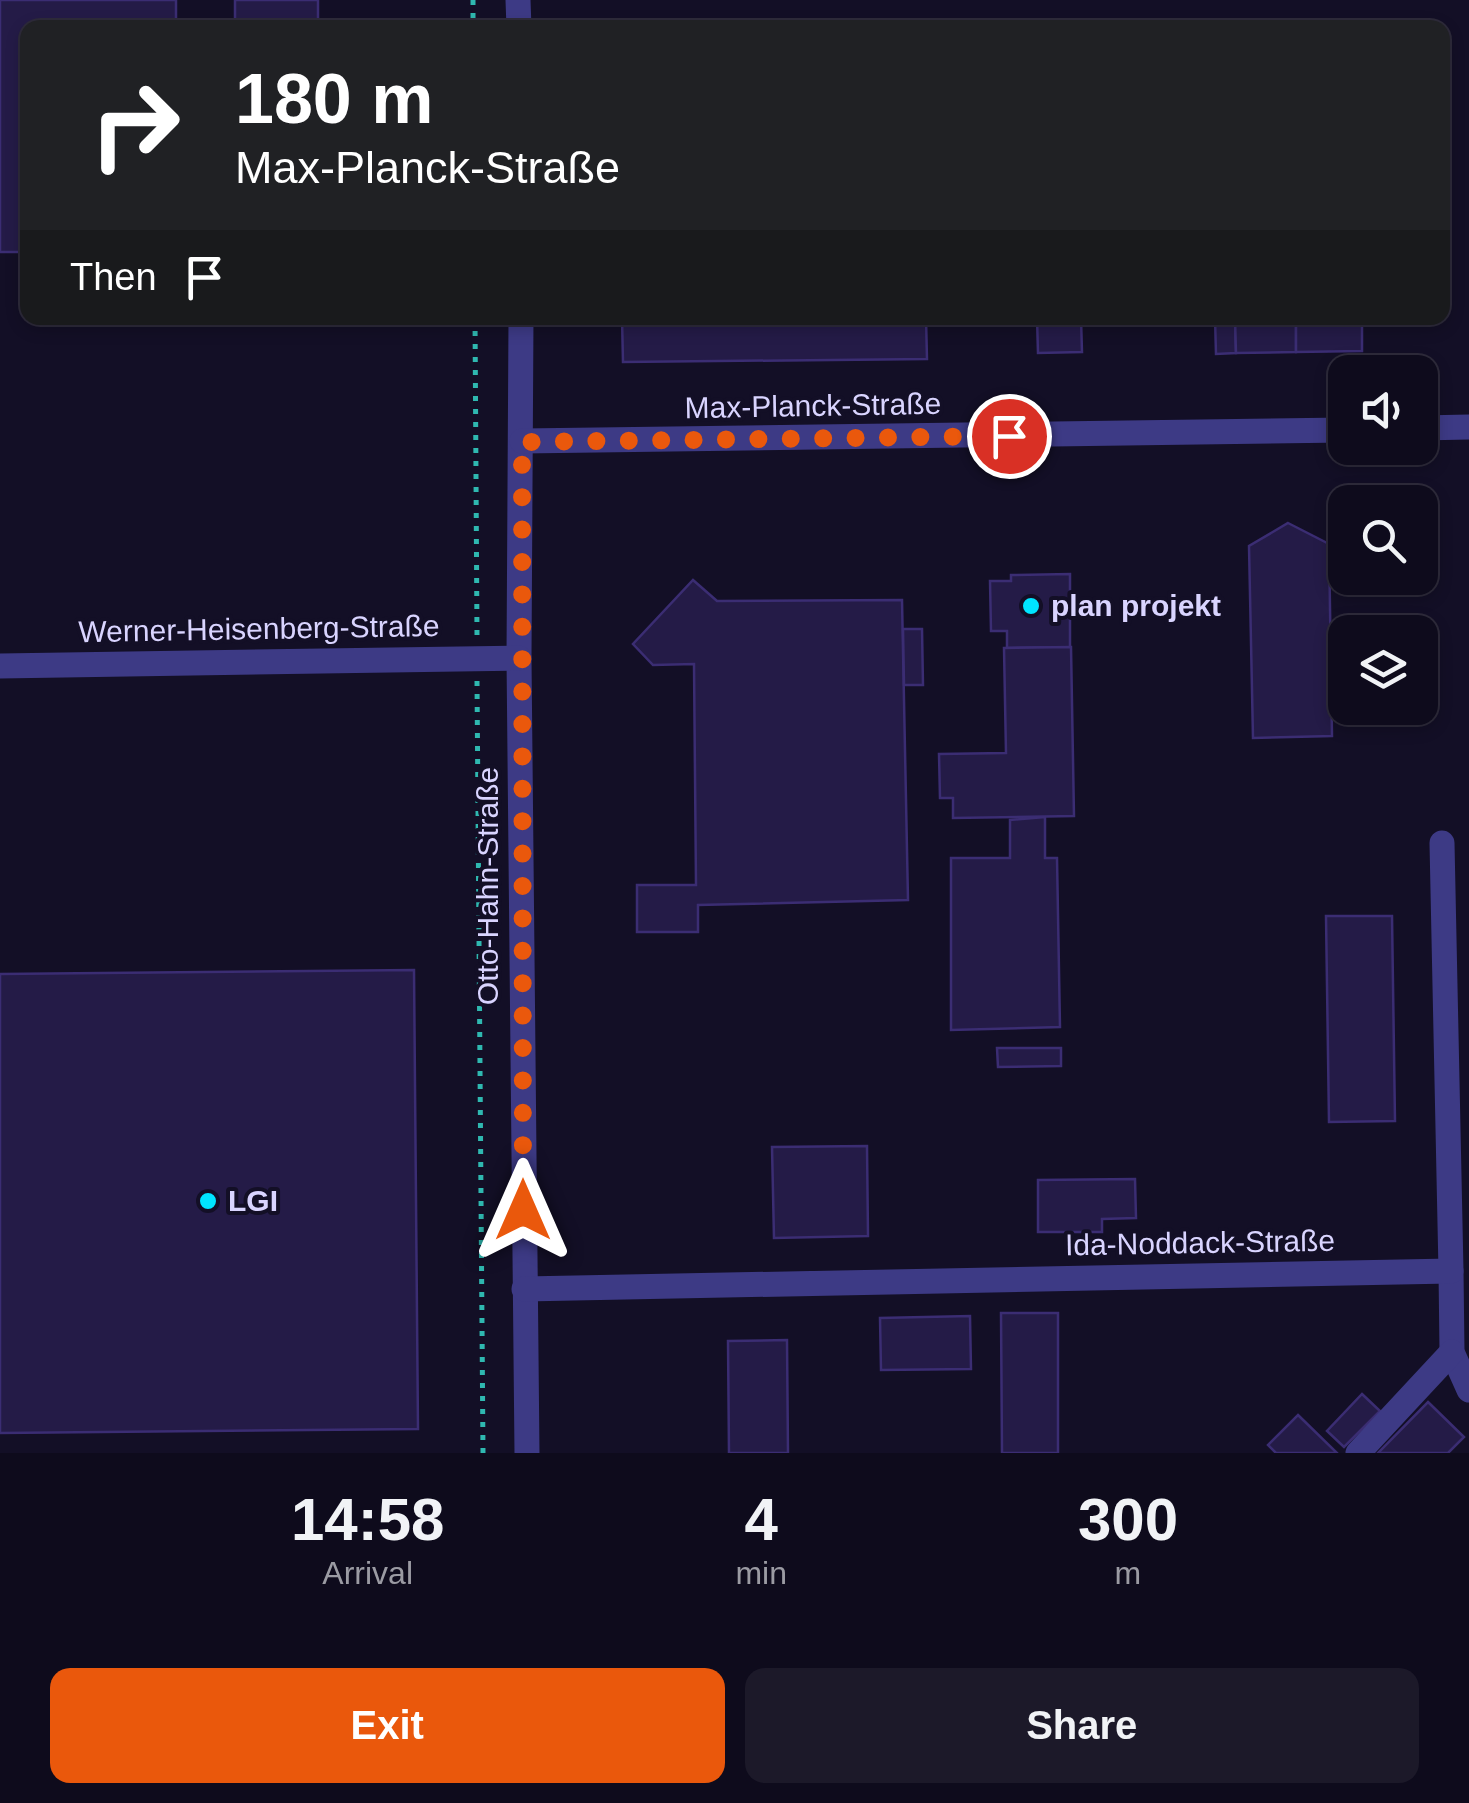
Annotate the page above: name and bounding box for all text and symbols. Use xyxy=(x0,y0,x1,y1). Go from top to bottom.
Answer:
icon: right xyxy=(70,60,200,190)
text: 180 m xyxy=(235,60,433,138)
text: Max-Planck-Straße xyxy=(235,142,620,193)
icon: arrive xyxy=(177,250,232,305)
text: Then xyxy=(70,256,157,298)
map controls xyxy=(1328,355,1438,725)
button: sound xyxy=(1328,355,1438,465)
street label: Max-Planck-Straße xyxy=(684,387,942,424)
pin xyxy=(967,394,1052,479)
icon: arrive xyxy=(982,409,1037,464)
button: search xyxy=(1328,485,1438,595)
place label: plan projekt xyxy=(1051,589,1221,622)
marker: plan projekt xyxy=(1020,595,1042,617)
street label: Werner-Heisenberg-Straße xyxy=(78,609,440,648)
button: layers xyxy=(1328,615,1438,725)
street label: Otto-Hahn-Straße xyxy=(471,767,504,1005)
position arrow xyxy=(471,1158,575,1262)
place label: LGI xyxy=(228,1184,278,1217)
marker: LGI xyxy=(197,1190,219,1212)
street label: Ida-Noddack-Straße xyxy=(1065,1224,1335,1261)
text: 14:58 xyxy=(291,1486,444,1553)
text: 4 xyxy=(744,1486,778,1553)
text: 300 xyxy=(1078,1486,1178,1553)
text: Arrival xyxy=(322,1555,413,1591)
text: min xyxy=(735,1555,787,1591)
text: m xyxy=(1115,1555,1141,1591)
button: Exit xyxy=(50,1668,725,1783)
button: Share xyxy=(745,1668,1419,1783)

